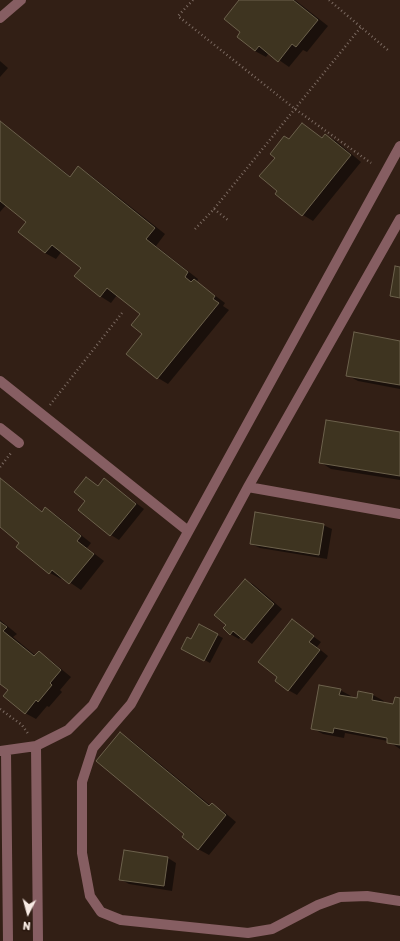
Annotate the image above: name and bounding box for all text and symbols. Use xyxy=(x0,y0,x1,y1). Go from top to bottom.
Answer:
north arrow xyxy=(8,893,48,933)
text: N xyxy=(22,919,31,932)

